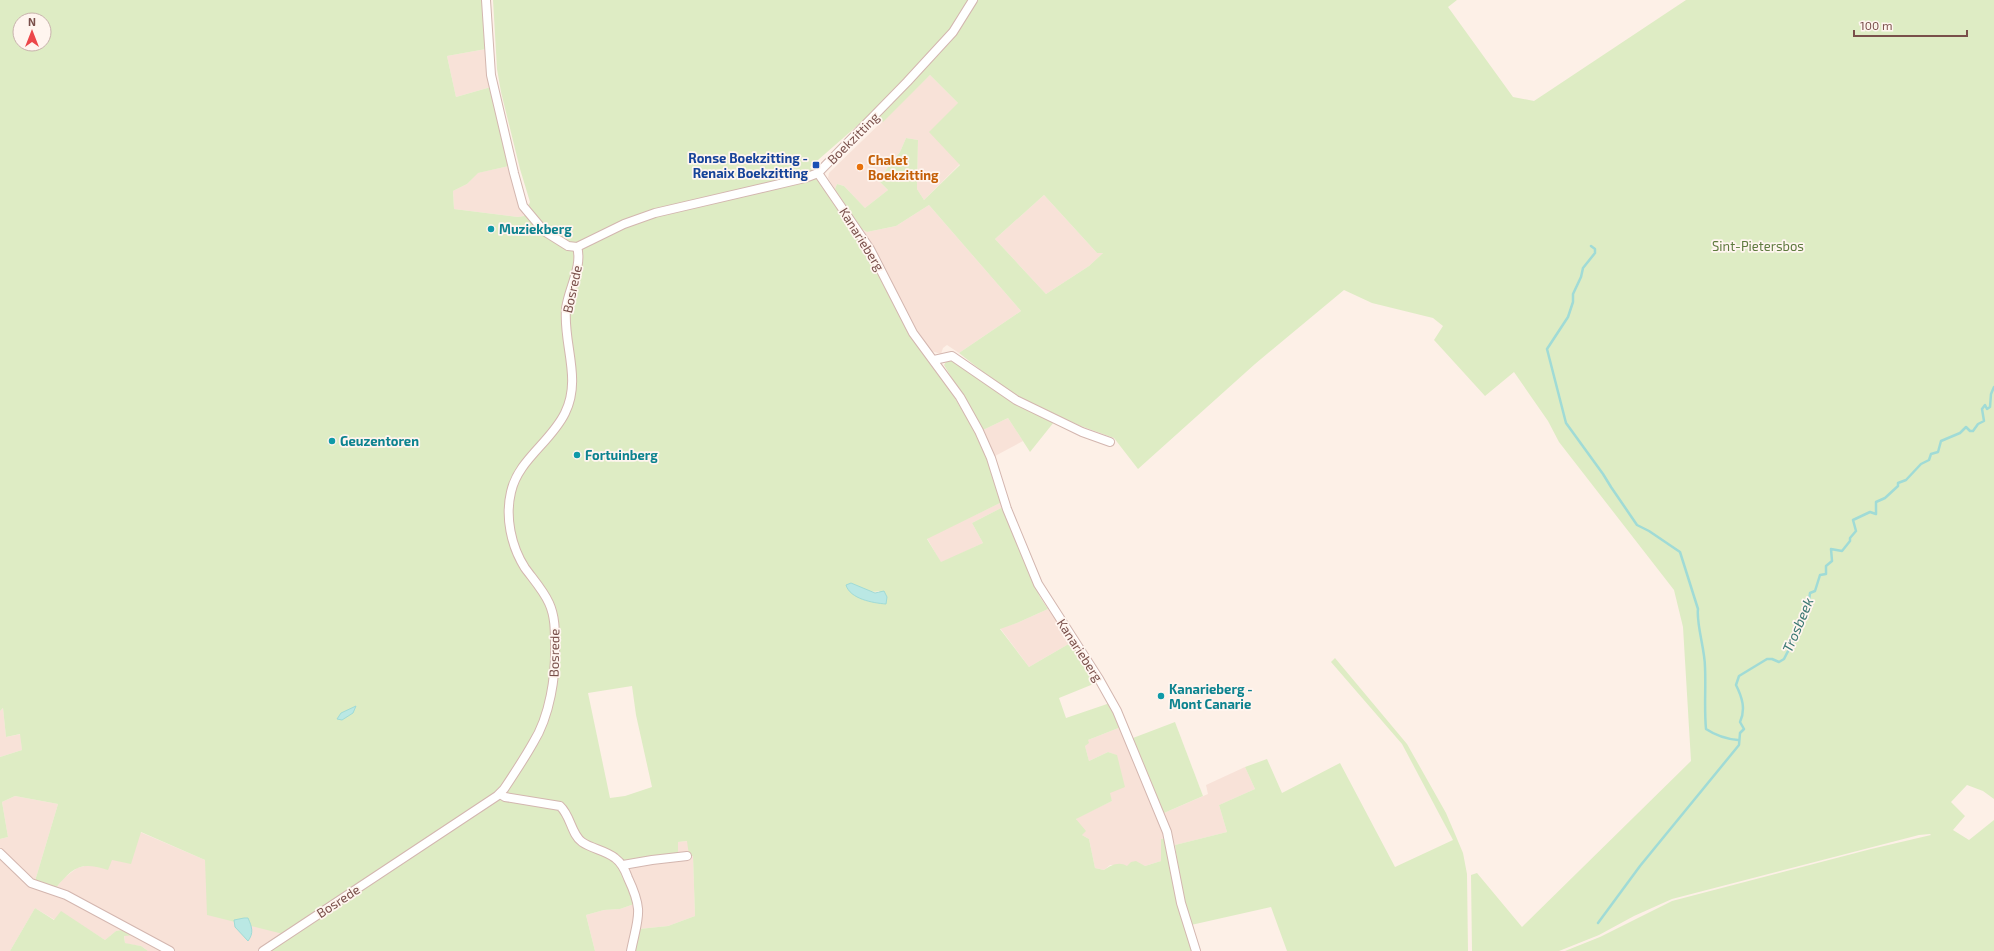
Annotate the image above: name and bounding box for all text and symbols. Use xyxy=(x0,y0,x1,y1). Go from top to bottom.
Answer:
north arrow xyxy=(12,12,52,52)
scale bar xyxy=(1854,12,1967,38)
text: N xyxy=(28,15,36,28)
text: 100 m xyxy=(1860,18,1892,32)
street label: Boekzitting xyxy=(824,109,882,167)
place label: Ronse Boekzitting - Renaix Boekzitting xyxy=(688,150,808,181)
place label: Chalet Boekzitting xyxy=(868,152,939,183)
marker: Ronse Boekzitting - Renaix Boekzitting xyxy=(811,160,821,170)
marker: Chalet Boekzitting xyxy=(855,162,865,172)
street label: Kanarieberg xyxy=(836,204,888,274)
place label: Muziekberg xyxy=(499,221,572,237)
marker: Muziekberg xyxy=(486,224,496,234)
park label: Sint-Pietersbos xyxy=(1712,238,1804,254)
street label: Bosrede xyxy=(559,264,585,314)
place label: Geuzentoren xyxy=(340,433,419,449)
marker: Geuzentoren xyxy=(327,436,337,446)
place label: Fortuinberg xyxy=(585,447,658,463)
marker: Fortuinberg xyxy=(572,450,582,460)
water label: Trosbeek xyxy=(1778,595,1817,655)
street label: Kanarieberg xyxy=(1054,616,1106,684)
street label: Bosrede xyxy=(546,629,562,677)
place label: Kanarieberg - Mont Canarie xyxy=(1169,681,1253,712)
marker: Kanarieberg - Mont Canarie xyxy=(1156,691,1166,701)
street label: Bosrede xyxy=(313,881,363,921)

